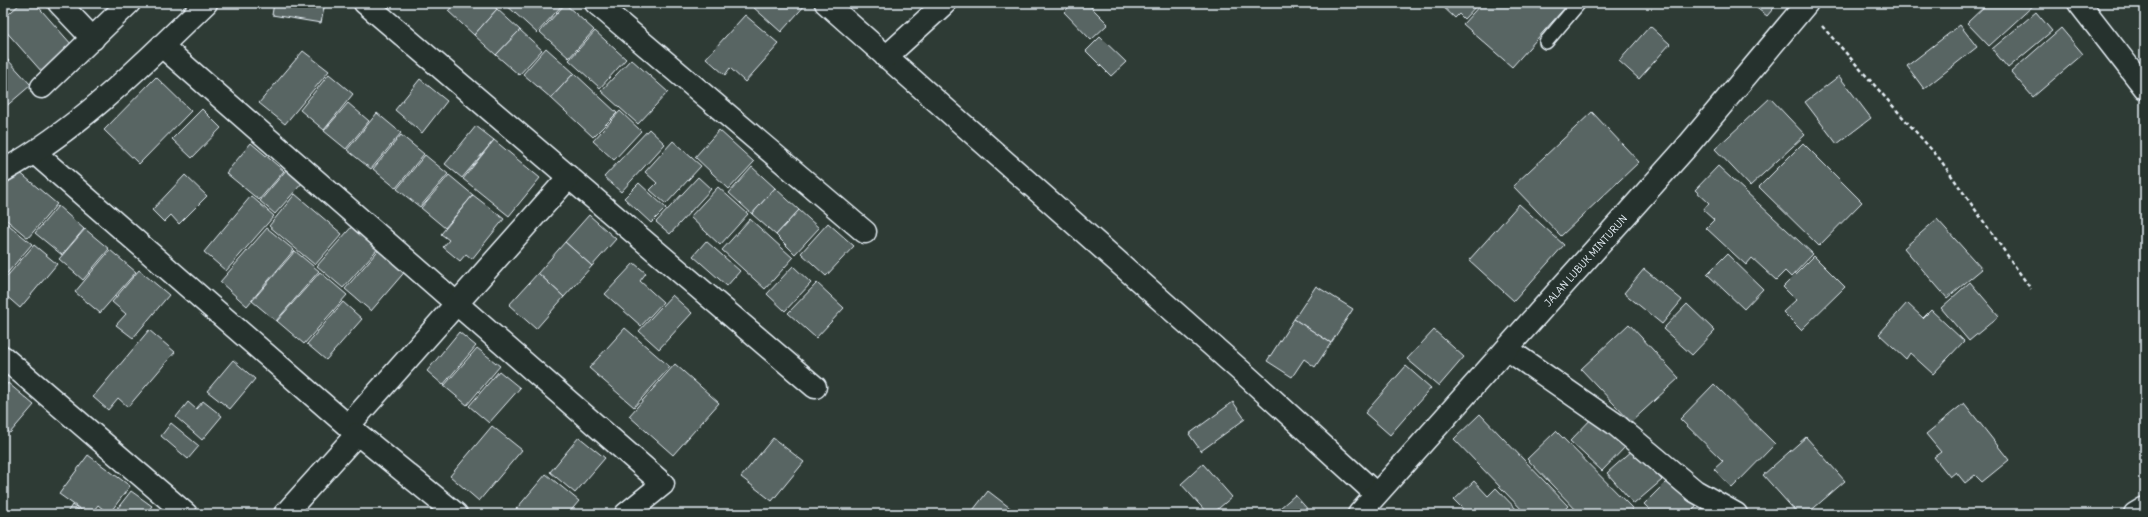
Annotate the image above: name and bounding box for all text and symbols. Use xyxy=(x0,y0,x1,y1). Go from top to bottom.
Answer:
street label: JALAN LUBUK MINTURUN xyxy=(1541,212,1630,309)

